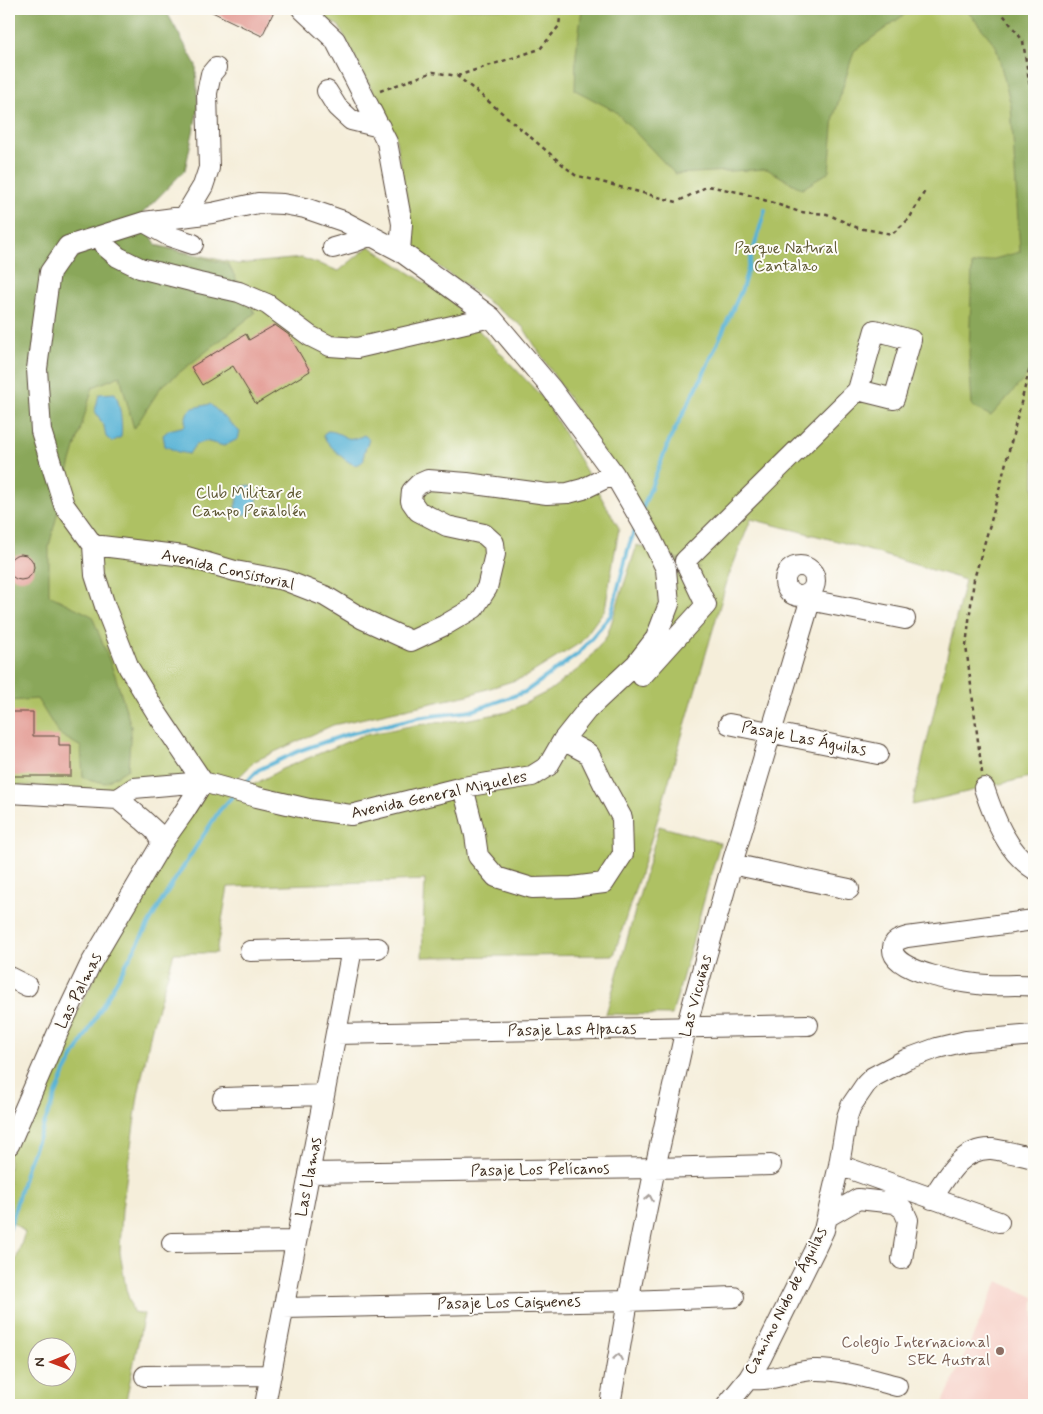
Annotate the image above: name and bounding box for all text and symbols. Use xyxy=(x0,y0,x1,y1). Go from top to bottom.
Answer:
park label: Parque Natural Cantalao xyxy=(734,238,838,277)
park label: Club Militar de Campo Peñalolén xyxy=(192,483,306,522)
street label: Avenida Consistorial xyxy=(159,544,297,596)
street label: Pasaje Las Águilas xyxy=(740,717,868,761)
street label: Avenida General Miqueles xyxy=(349,766,529,824)
street label: Las Palmas xyxy=(51,949,107,1033)
street label: Las Vicuñas xyxy=(675,952,717,1040)
street label: Pasaje Las Alpacas xyxy=(507,1018,637,1042)
street label: Las Llamas xyxy=(291,1135,327,1219)
street label: Pasaje Los Pelícanos xyxy=(470,1158,610,1182)
one-way arrow xyxy=(643,1193,654,1202)
street label: Camino Nido de Águilas xyxy=(740,1224,832,1378)
street label: Pasaje Los Caiquenes xyxy=(437,1291,581,1315)
place label: Colegio Internacional SEK Austral xyxy=(841,1332,990,1371)
north arrow xyxy=(28,1336,78,1386)
marker: Colegio Internacional SEK Austral xyxy=(994,1345,1006,1357)
one-way arrow xyxy=(613,1353,623,1362)
text: N xyxy=(31,1357,49,1367)

